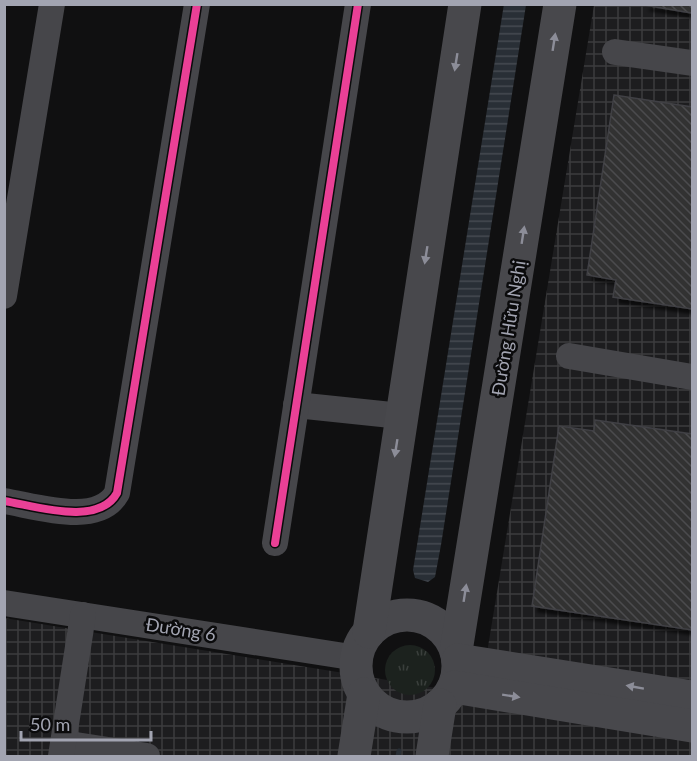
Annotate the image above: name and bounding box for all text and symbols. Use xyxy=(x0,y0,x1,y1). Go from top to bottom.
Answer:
one-way arrow xyxy=(549,32,558,51)
one-way arrow xyxy=(451,53,460,72)
one-way arrow xyxy=(518,225,527,244)
one-way arrow xyxy=(421,246,430,265)
street label: Đường Hữu Nghị xyxy=(486,259,530,397)
one-way arrow xyxy=(392,438,401,457)
one-way arrow xyxy=(461,583,470,602)
street label: Đường 6 xyxy=(144,613,218,645)
one-way arrow xyxy=(625,683,644,692)
one-way arrow xyxy=(502,692,521,701)
scale bar xyxy=(21,704,152,742)
text: 50 m xyxy=(30,713,70,735)

